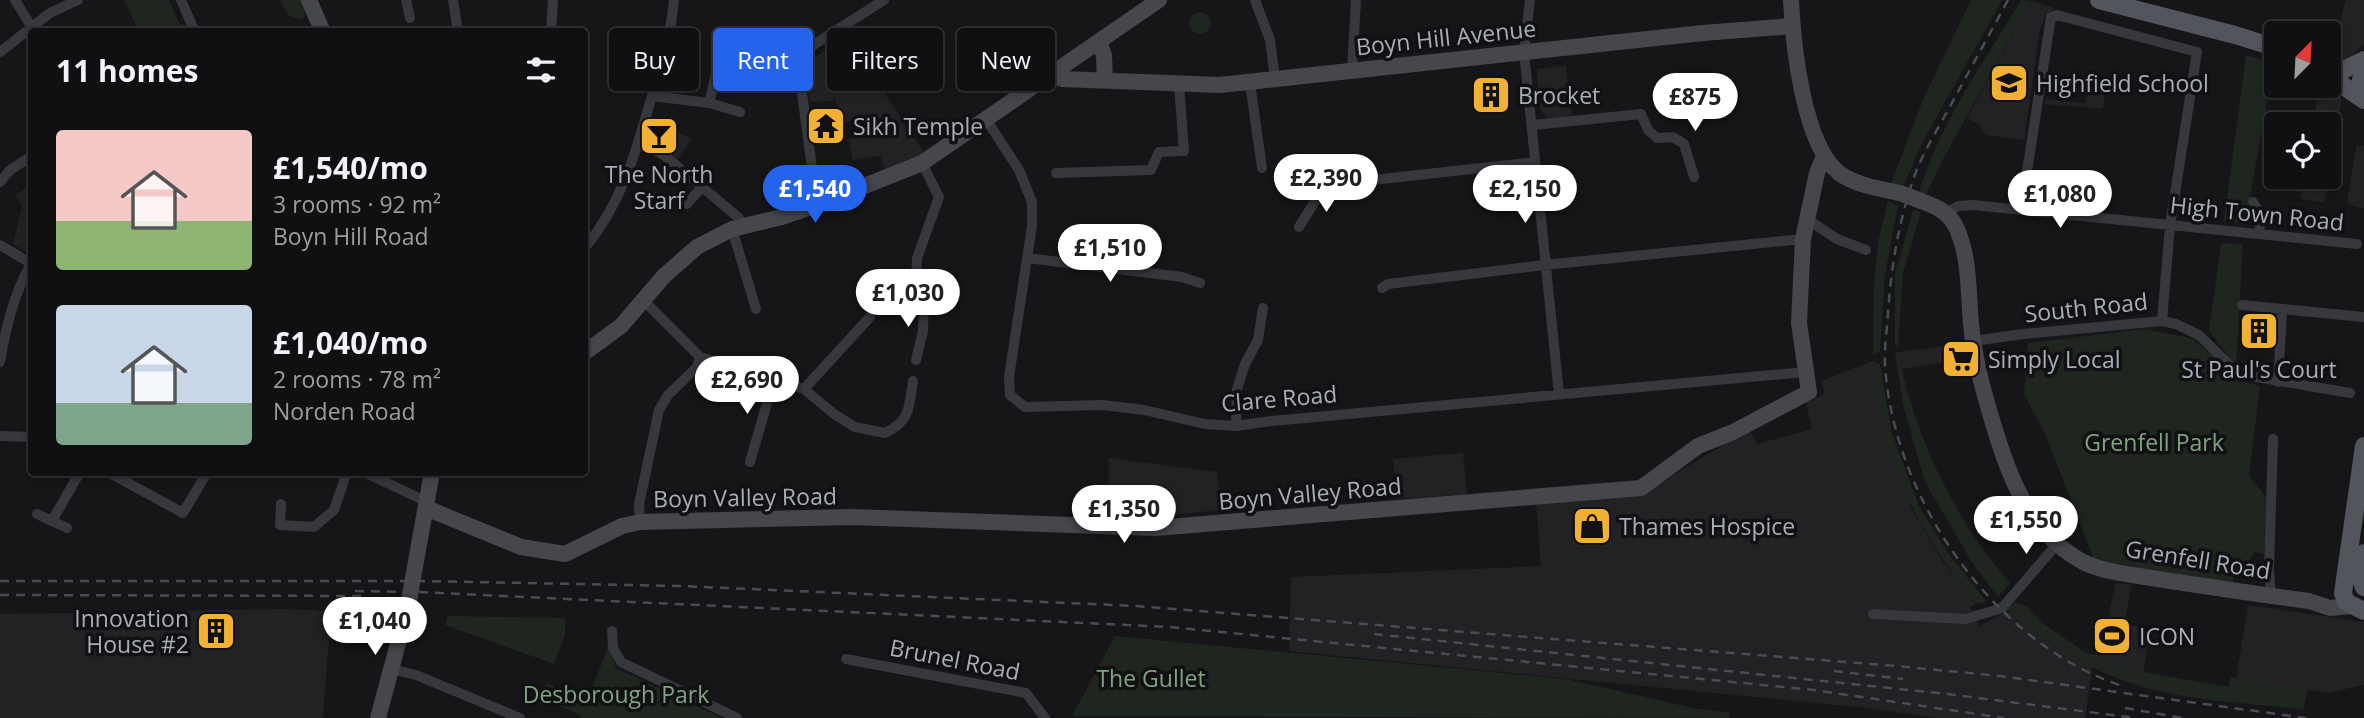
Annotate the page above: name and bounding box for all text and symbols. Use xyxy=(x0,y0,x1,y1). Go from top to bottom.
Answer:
street label: Boyn Hill Avenue xyxy=(1354,12,1538,62)
north arrow xyxy=(2264,21,2342,98)
map controls xyxy=(2264,21,2341,189)
chip: Buy xyxy=(609,28,699,91)
chip: Rent xyxy=(713,28,813,91)
chip: Filters xyxy=(827,28,943,91)
chip: New xyxy=(957,28,1055,91)
text: 11 homes xyxy=(56,50,199,91)
icon: filters xyxy=(522,51,560,89)
school or university icon: Highfield School xyxy=(1988,62,2030,104)
place label: Highfield School xyxy=(2036,67,2209,99)
building icon: Brocket xyxy=(1470,74,1512,116)
pin: £875 xyxy=(1654,74,1736,133)
place label: Brocket xyxy=(1518,79,1600,111)
text: £875 xyxy=(1669,80,1721,112)
temple icon: Sikh Temple xyxy=(805,105,847,147)
place label: Sikh Temple xyxy=(853,110,983,142)
button: locate xyxy=(2264,112,2341,189)
bar icon: The North Starf xyxy=(638,115,680,157)
text: £1,540/mo xyxy=(273,147,428,188)
pin: £2,390 xyxy=(1269,154,1383,214)
icon: home xyxy=(112,158,196,242)
place label: The North Starf xyxy=(605,158,713,216)
text: £2,390 xyxy=(1290,161,1362,193)
pin: £1,540 xyxy=(758,166,872,225)
pin: £2,150 xyxy=(1468,166,1582,225)
pin: £1,080 xyxy=(2003,170,2117,230)
text: £1,540 xyxy=(779,172,851,204)
text: £2,150 xyxy=(1489,172,1561,204)
text: £1,080 xyxy=(2024,177,2096,209)
text: 3 rooms · 92 m² xyxy=(273,188,441,220)
street label: High Town Road xyxy=(2168,188,2346,238)
text: Boyn Hill Road xyxy=(273,220,429,252)
pin: £1,510 xyxy=(1053,224,1167,284)
text: £1,510 xyxy=(1074,231,1146,263)
pin: £1,030 xyxy=(851,270,965,329)
text: £1,030 xyxy=(872,276,944,308)
street label: South Road xyxy=(2023,285,2149,329)
building icon: St Paul's Court xyxy=(2238,310,2280,352)
text: £1,040/mo xyxy=(273,322,428,363)
icon: home xyxy=(112,333,196,417)
supermarket icon: Simply Local xyxy=(1940,338,1982,380)
place label: Simply Local xyxy=(1988,343,2121,375)
place label: St Paul's Court xyxy=(2181,353,2337,385)
pin: £2,690 xyxy=(690,356,804,416)
text: 2 rooms · 78 m² xyxy=(273,363,441,395)
text: £2,690 xyxy=(711,363,783,395)
street label: Clare Road xyxy=(1220,377,1338,419)
text: Norden Road xyxy=(273,395,416,427)
park label: Grenfell Park xyxy=(2084,426,2224,458)
street label: Boyn Valley Road xyxy=(1217,469,1403,517)
street label: Boyn Valley Road xyxy=(653,479,837,515)
pin: £1,350 xyxy=(1067,486,1181,545)
text: £1,350 xyxy=(1088,492,1160,524)
pin: £1,550 xyxy=(1969,496,2083,556)
text: £1,550 xyxy=(1990,503,2062,535)
shop icon: Thames Hospice xyxy=(1571,505,1613,547)
place label: Thames Hospice xyxy=(1619,510,1795,542)
street label: Grenfell Road xyxy=(2123,532,2273,586)
pin: £1,040 xyxy=(318,598,432,657)
place label: Innovation House #2 xyxy=(74,602,189,660)
text: £1,040 xyxy=(339,604,411,636)
building icon: Innovation House #2 xyxy=(195,610,237,652)
sports icon: ICON xyxy=(2091,615,2133,657)
place label: ICON xyxy=(2139,620,2195,652)
street label: Brunel Road xyxy=(887,631,1023,687)
park label: The Gullet xyxy=(1096,662,1206,694)
park label: Desborough Park xyxy=(523,678,709,710)

